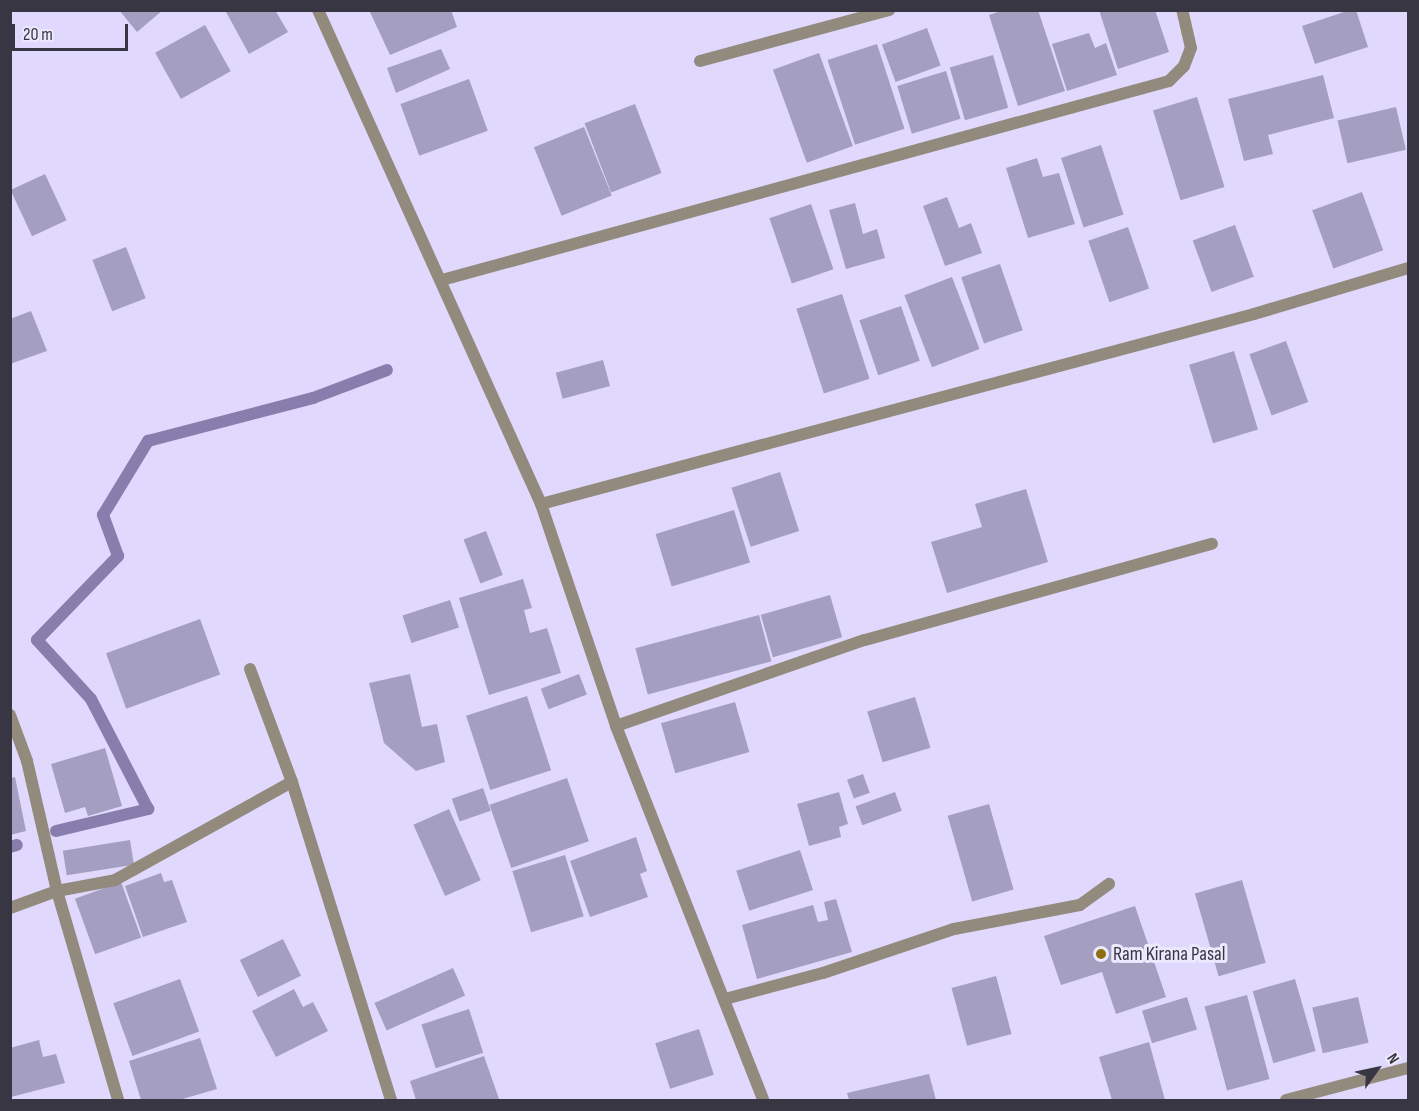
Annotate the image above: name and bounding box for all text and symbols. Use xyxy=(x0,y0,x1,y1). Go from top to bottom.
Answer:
scale bar xyxy=(15,12,130,50)
text: 20 m xyxy=(23,24,53,45)
place label: Ram Kirana Pasal xyxy=(1113,942,1225,966)
marker: Ram Kirana Pasal xyxy=(1094,947,1108,961)
north arrow xyxy=(1347,1039,1407,1099)
text: N xyxy=(1382,1050,1403,1068)

